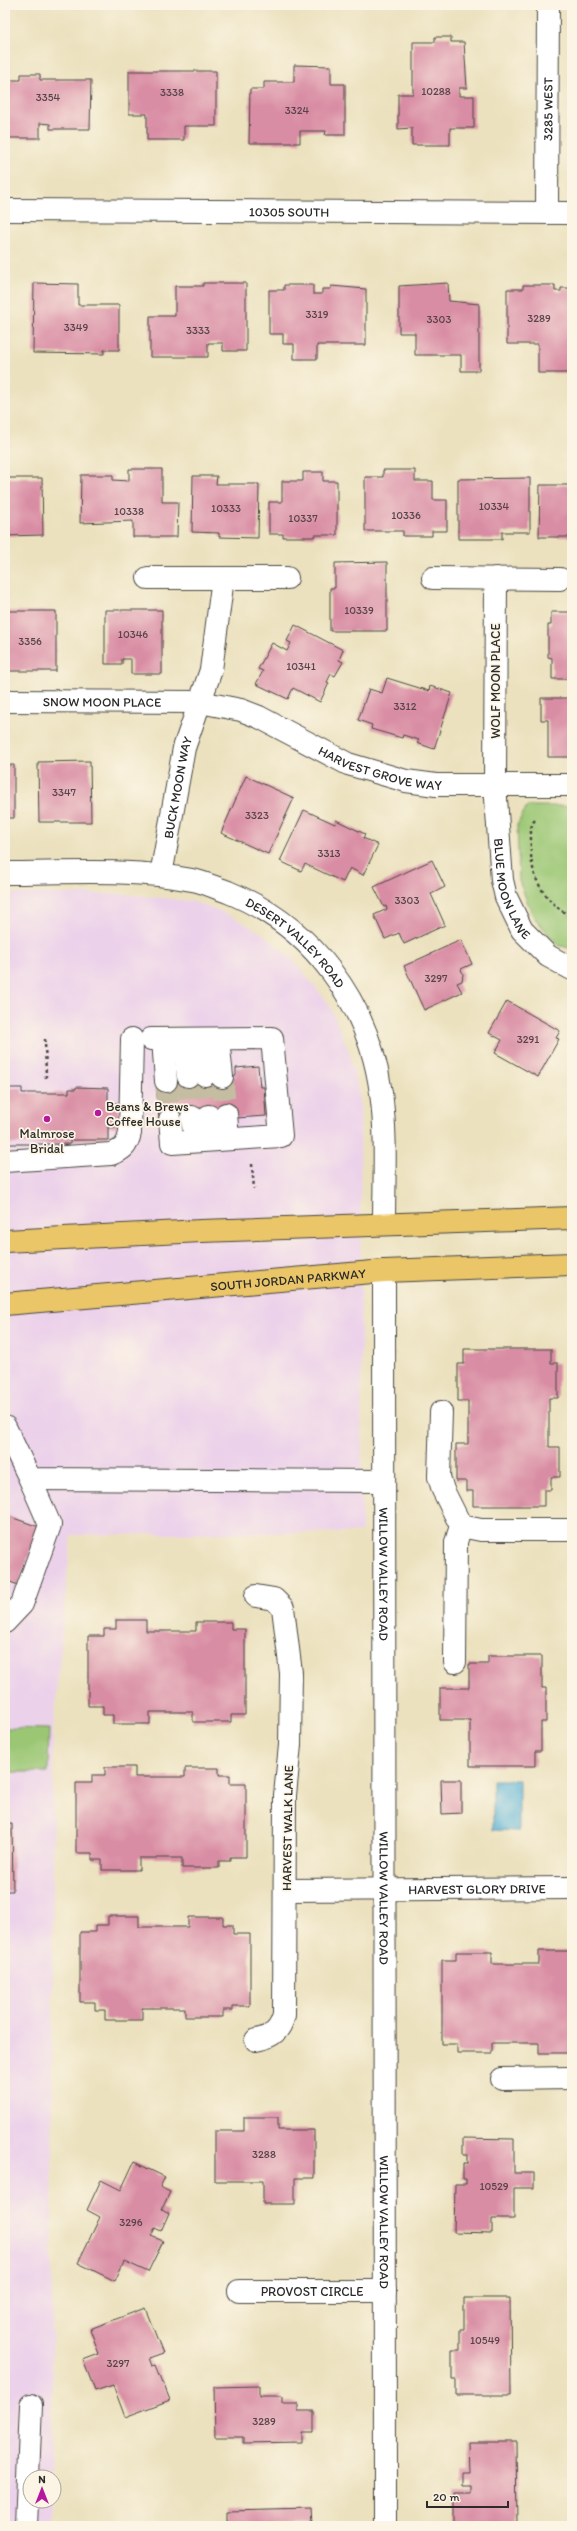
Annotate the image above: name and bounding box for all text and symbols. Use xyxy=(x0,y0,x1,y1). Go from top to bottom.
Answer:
street label: 3285 WEST xyxy=(540,76,556,141)
house number: 10288 xyxy=(421,85,451,98)
house number: 3338 xyxy=(160,86,184,99)
house number: 3354 xyxy=(36,91,61,104)
house number: 3324 xyxy=(285,104,310,117)
street label: 10305 SOUTH xyxy=(249,204,329,220)
house number: 3319 xyxy=(306,308,329,321)
house number: 3289 xyxy=(527,312,551,325)
house number: 3303 xyxy=(427,313,451,326)
house number: 3349 xyxy=(64,321,88,334)
house number: 3333 xyxy=(186,324,210,337)
house number: 10334 xyxy=(479,500,510,513)
house number: 10333 xyxy=(211,502,241,515)
house number: 10338 xyxy=(114,505,144,518)
house number: 10336 xyxy=(391,509,421,522)
house number: 10337 xyxy=(288,512,318,525)
house number: 10339 xyxy=(344,604,374,617)
street label: WOLF MOON PLACE xyxy=(488,623,503,739)
house number: 10346 xyxy=(118,628,148,641)
house number: 3356 xyxy=(18,635,42,648)
house number: 10341 xyxy=(286,660,316,673)
street label: SNOW MOON PLACE xyxy=(43,694,161,710)
house number: 3312 xyxy=(394,700,417,713)
street label: BUCK MOON WAY xyxy=(161,734,196,840)
street label: HARVEST GROVE WAY xyxy=(316,743,443,793)
house number: 3347 xyxy=(52,786,77,799)
house number: 3323 xyxy=(245,809,269,822)
street label: BLUE MOON LANE xyxy=(491,838,534,942)
house number: 3313 xyxy=(317,847,341,860)
street label: DESERT VALLEY ROAD xyxy=(243,894,348,991)
house number: 3303 xyxy=(395,894,419,907)
house number: 3297 xyxy=(425,972,448,985)
house number: 3291 xyxy=(517,1033,539,1046)
place label: Beans & Brews Coffee House xyxy=(106,1099,189,1129)
marker: Beans & Brews Coffee House xyxy=(93,1108,103,1118)
marker: Malmrose Bridal xyxy=(42,1114,52,1124)
place label: Malmrose Bridal xyxy=(20,1126,74,1156)
street label: SOUTH JORDAN PARKWAY xyxy=(210,1266,367,1294)
street label: WILLOW VALLEY ROAD xyxy=(376,1507,391,1641)
street label: HARVEST WALK LANE xyxy=(279,1765,296,1891)
street label: WILLOW VALLEY ROAD xyxy=(376,1831,392,1965)
street label: HARVEST GLORY DRIVE xyxy=(408,1881,546,1897)
house number: 3288 xyxy=(252,2148,276,2161)
street label: WILLOW VALLEY ROAD xyxy=(377,2155,392,2289)
house number: 10529 xyxy=(479,2180,509,2193)
house number: 3296 xyxy=(119,2216,143,2229)
street label: PROVOST CIRCLE xyxy=(261,2284,363,2299)
house number: 10549 xyxy=(470,2334,500,2347)
house number: 3297 xyxy=(107,2357,130,2370)
house number: 3289 xyxy=(252,2415,276,2428)
north arrow xyxy=(22,2469,62,2509)
text: N xyxy=(38,2473,46,2486)
scale bar xyxy=(427,2483,508,2509)
text: 20 m xyxy=(433,2490,460,2504)

